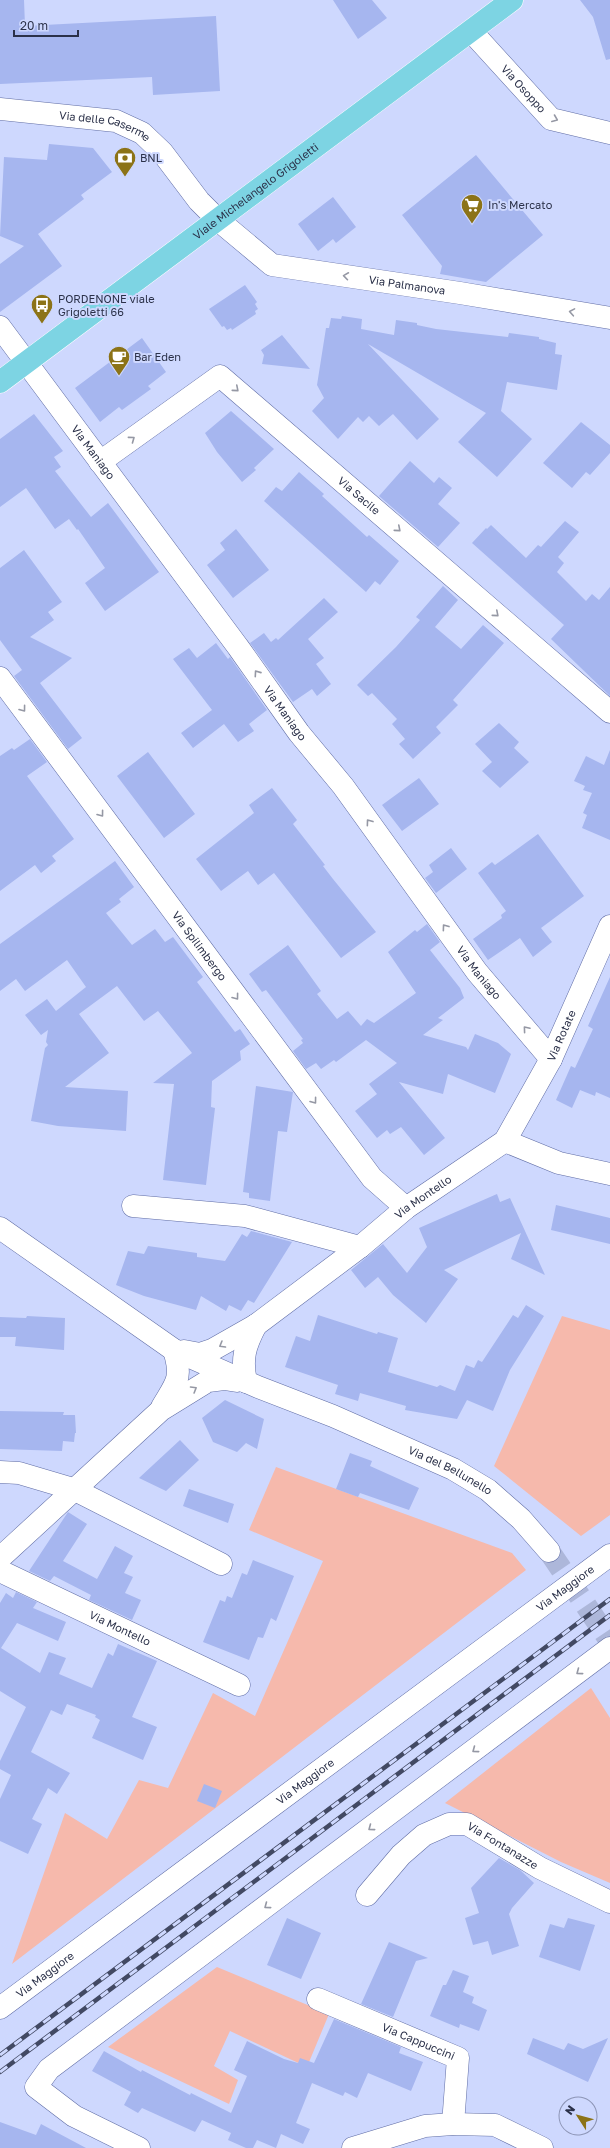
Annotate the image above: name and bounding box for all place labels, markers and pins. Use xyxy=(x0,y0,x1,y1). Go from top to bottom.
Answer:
bank icon: BNL xyxy=(112,145,138,178)
place label: BNL xyxy=(140,151,163,164)
supermarket icon: In's Mercato xyxy=(459,192,485,225)
place label: In's Mercato xyxy=(488,198,553,211)
bus stop icon: PORDENONE viale Grigoletti 66 xyxy=(29,292,55,325)
place label: PORDENONE viale Grigoletti 66 xyxy=(58,292,155,318)
cafe icon: Bar Eden xyxy=(106,344,132,377)
place label: Bar Eden xyxy=(134,350,181,363)

